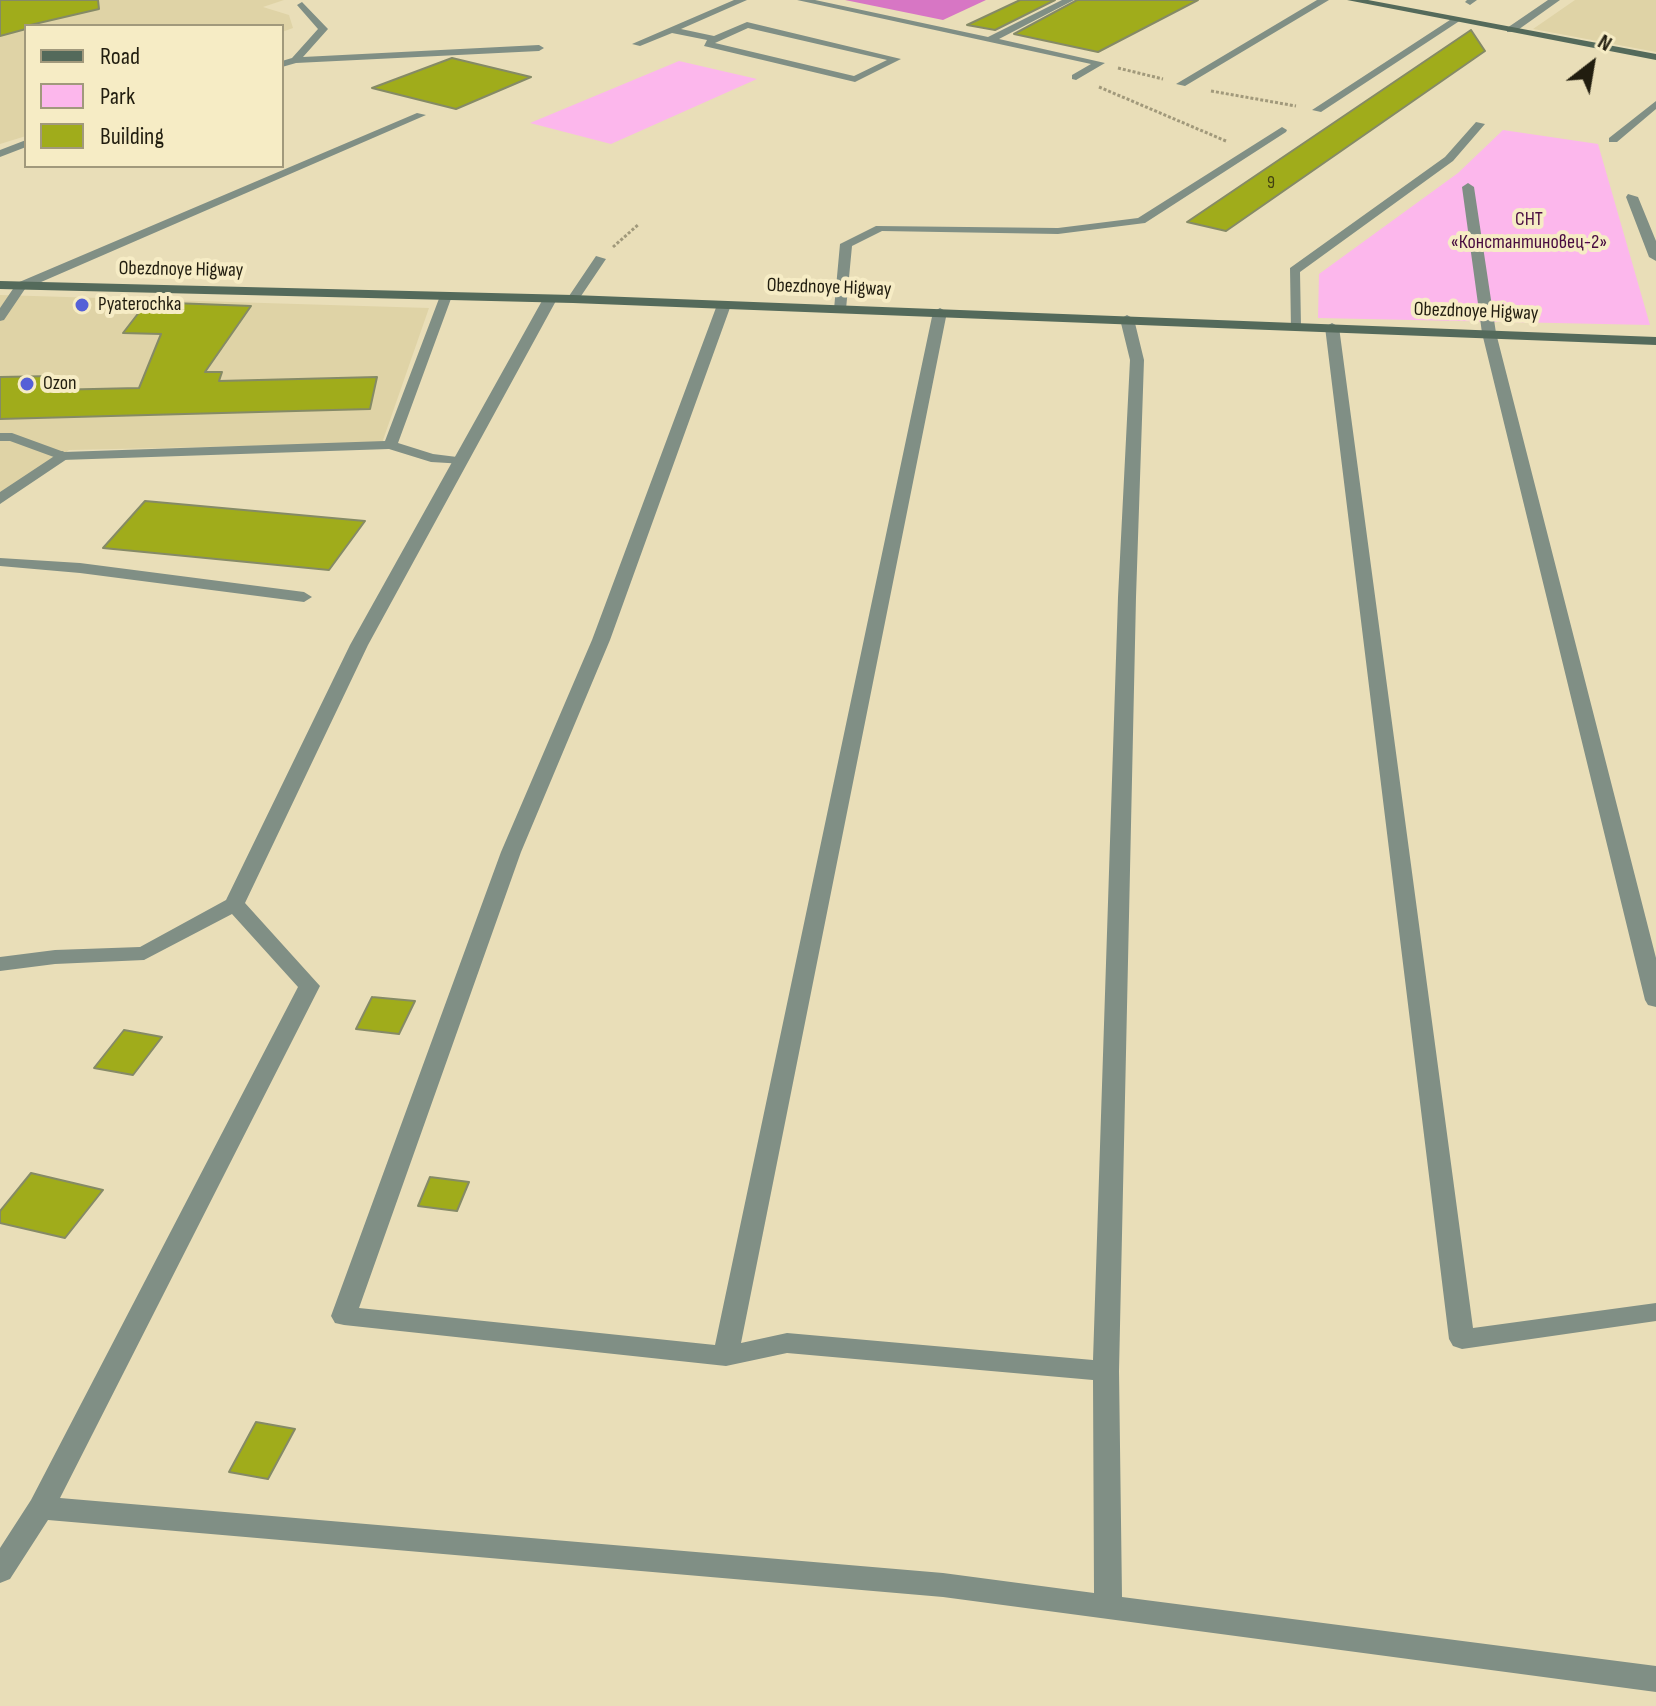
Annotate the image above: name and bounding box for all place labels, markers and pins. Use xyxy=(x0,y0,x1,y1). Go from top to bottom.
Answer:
place label: Pyaterochka xyxy=(98,293,181,317)
marker: Pyaterochka xyxy=(73,296,91,314)
place label: Ozon xyxy=(43,372,77,396)
marker: Ozon xyxy=(18,375,36,393)

